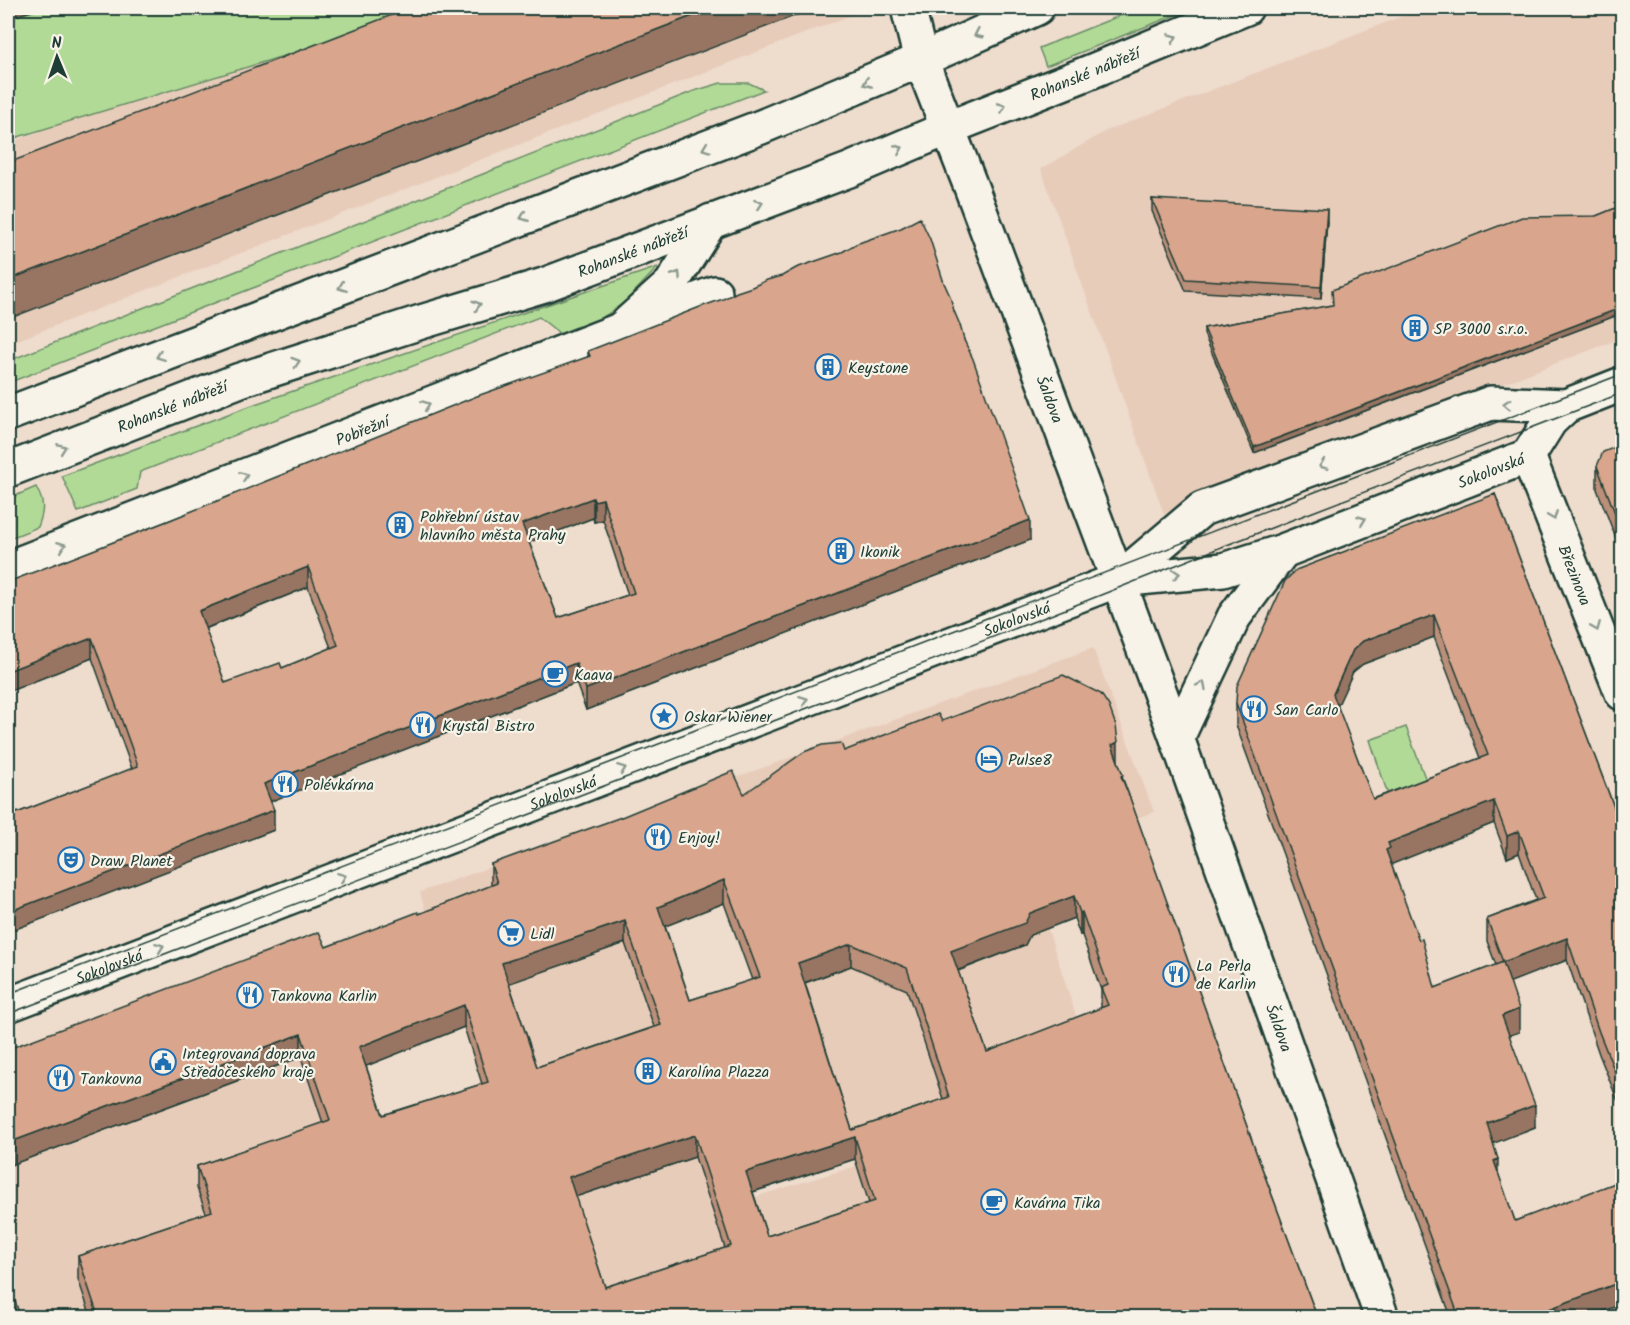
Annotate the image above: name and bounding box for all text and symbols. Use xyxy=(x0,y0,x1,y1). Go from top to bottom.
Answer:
one-way arrow xyxy=(973,26,984,38)
north arrow xyxy=(27,27,87,87)
text: N xyxy=(51,31,62,56)
one-way arrow xyxy=(1167,33,1178,45)
street label: Rohanské nábřeží xyxy=(1027,41,1146,108)
one-way arrow xyxy=(863,76,874,88)
one-way arrow xyxy=(997,101,1007,114)
one-way arrow xyxy=(702,141,713,153)
one-way arrow xyxy=(892,144,903,156)
one-way arrow xyxy=(754,198,764,211)
one-way arrow xyxy=(519,210,530,223)
street label: Rohanské nábřeží xyxy=(574,220,694,285)
one-way arrow xyxy=(670,271,682,281)
one-way arrow xyxy=(337,280,348,292)
one-way arrow xyxy=(471,300,482,312)
building icon: SP 3000 s.r.o. xyxy=(1400,313,1430,343)
place label: SP 3000 s.r.o. xyxy=(1434,317,1528,342)
one-way arrow xyxy=(155,349,166,361)
building icon: Keystone xyxy=(813,352,843,382)
one-way arrow xyxy=(290,356,301,369)
place label: Keystone xyxy=(848,356,908,381)
street label: Šaldova xyxy=(1029,372,1069,427)
street label: Rohanské nábřeží xyxy=(114,374,234,440)
one-way arrow xyxy=(1503,398,1512,411)
one-way arrow xyxy=(419,400,430,412)
street label: Pobřežní xyxy=(332,409,395,453)
one-way arrow xyxy=(56,443,67,456)
street label: Sokolovská xyxy=(1454,447,1530,496)
one-way arrow xyxy=(1318,458,1329,470)
one-way arrow xyxy=(238,471,249,483)
place label: Pohřební ústav hlavního města Prahy xyxy=(420,505,566,548)
building icon: Pohřební ústav hlavního města Prahy xyxy=(385,510,415,540)
one-way arrow xyxy=(1546,510,1558,521)
one-way arrow xyxy=(1356,515,1367,528)
building icon: Ikonik xyxy=(826,536,856,566)
place label: Ikonik xyxy=(860,540,900,565)
one-way arrow xyxy=(56,541,67,554)
street label: Březinova xyxy=(1550,541,1597,610)
one-way arrow xyxy=(1172,568,1181,581)
street label: Sokolovská xyxy=(980,595,1056,644)
one-way arrow xyxy=(1589,620,1601,631)
cafe icon: Kaava xyxy=(540,659,570,689)
place label: Kaava xyxy=(574,663,613,688)
one-way arrow xyxy=(1195,680,1207,691)
one-way arrow xyxy=(799,694,809,707)
restaurant icon: San Carlo xyxy=(1239,694,1269,724)
place label: San Carlo xyxy=(1274,698,1339,723)
place icon: Oskar Wiener xyxy=(649,701,679,731)
place label: Oskar Wiener xyxy=(684,705,774,730)
restaurant icon: Krystal Bistro xyxy=(408,710,438,740)
place label: Krystal Bistro xyxy=(442,714,535,739)
hotel icon: Pulse8 xyxy=(974,744,1004,774)
place label: Pulse8 xyxy=(1008,748,1052,773)
one-way arrow xyxy=(617,764,627,777)
restaurant icon: Polévkárna xyxy=(270,769,300,799)
street label: Sokolovská xyxy=(526,769,602,818)
place label: Polévkárna xyxy=(304,773,374,798)
restaurant icon: Enjoy! xyxy=(643,822,673,852)
place label: Enjoy! xyxy=(678,826,721,851)
theatre icon: Draw Planet xyxy=(56,845,86,875)
place label: Draw Planet xyxy=(90,849,173,874)
one-way arrow xyxy=(336,872,347,884)
supermarket icon: Lidl xyxy=(496,918,526,948)
place label: Lidl xyxy=(530,922,555,947)
one-way arrow xyxy=(154,941,165,954)
street label: Sokolovská xyxy=(72,943,148,992)
place label: La Perla de Karlin xyxy=(1196,954,1256,997)
restaurant icon: La Perla de Karlin xyxy=(1161,959,1191,989)
restaurant icon: Tankovna Karlin xyxy=(235,980,265,1010)
place label: Tankovna Karlin xyxy=(270,984,377,1009)
street label: Šaldova xyxy=(1258,1001,1298,1056)
place label: Integrovaná doprava Středočeského kraje xyxy=(182,1042,316,1085)
public building icon: Integrovaná doprava Středočeského kraje xyxy=(148,1047,178,1077)
building icon: Karolína Plazza xyxy=(633,1056,663,1086)
place label: Karolína Plazza xyxy=(668,1060,769,1085)
restaurant icon: Tankovna xyxy=(46,1063,76,1093)
place label: Tankovna xyxy=(80,1067,142,1092)
cafe icon: Kavárna Tika xyxy=(979,1187,1009,1217)
place label: Kavárna Tika xyxy=(1014,1191,1100,1216)

